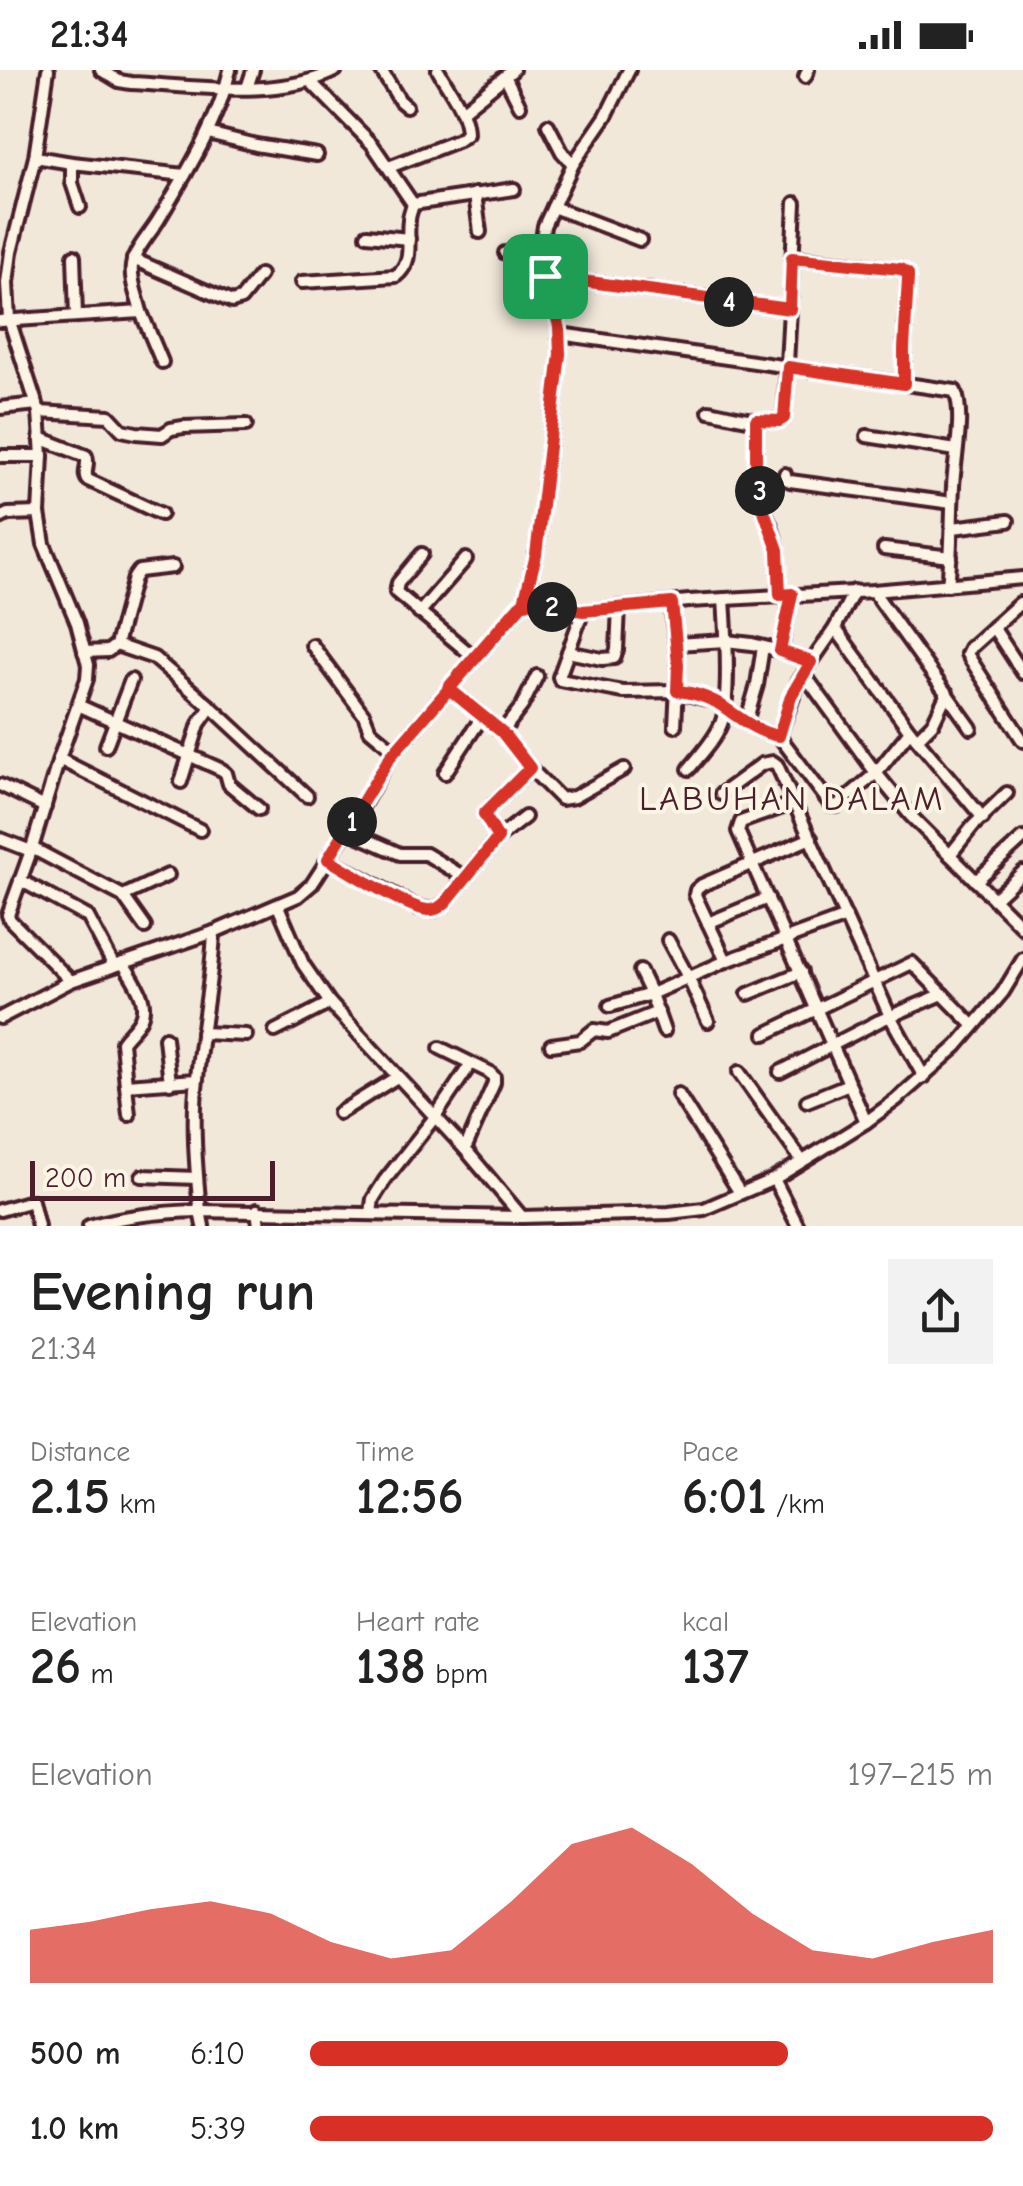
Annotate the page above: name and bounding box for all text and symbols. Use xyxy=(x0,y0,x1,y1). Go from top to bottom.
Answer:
text: 21:34 xyxy=(50,13,128,57)
pin xyxy=(503,234,588,319)
icon: arrive xyxy=(518,249,573,304)
pin: 4 xyxy=(704,277,754,327)
text: 4 xyxy=(722,286,736,318)
pin: 3 xyxy=(735,466,785,516)
text: 3 xyxy=(753,475,767,507)
pin: 2 xyxy=(527,582,577,632)
text: 2 xyxy=(545,591,559,623)
district label: LABUHAN DALAM xyxy=(639,778,945,819)
pin: 1 xyxy=(327,797,377,847)
text: 1 xyxy=(346,806,358,838)
scale bar xyxy=(30,1156,275,1200)
text: 200 m xyxy=(45,1162,126,1194)
button: share xyxy=(888,1259,993,1364)
text: Evening run xyxy=(30,1260,315,1324)
text: 21:34 xyxy=(30,1330,97,1367)
text: Distance xyxy=(30,1436,130,1468)
text: Time xyxy=(356,1436,414,1468)
text: Pace xyxy=(682,1436,738,1468)
text: 2.15 xyxy=(30,1468,110,1526)
text: 12:56 xyxy=(356,1468,464,1526)
text: 6:01 xyxy=(682,1468,767,1526)
text: km xyxy=(110,1488,156,1520)
text: /km xyxy=(767,1488,825,1520)
text: Elevation xyxy=(30,1606,137,1638)
text: Heart rate xyxy=(356,1606,479,1638)
text: kcal xyxy=(682,1606,729,1638)
text: 26 xyxy=(30,1638,81,1696)
text: 138 xyxy=(356,1638,426,1696)
text: 137 xyxy=(682,1638,749,1696)
text: m xyxy=(81,1658,114,1690)
text: bpm xyxy=(426,1658,488,1690)
text: Elevation xyxy=(30,1756,153,1793)
text: 197–215 m xyxy=(848,1756,993,1793)
text: 500 m xyxy=(30,2035,120,2072)
text: 6:10 xyxy=(190,2035,245,2072)
text: 1.0 km xyxy=(30,2110,119,2147)
text: 5:39 xyxy=(190,2110,246,2147)

